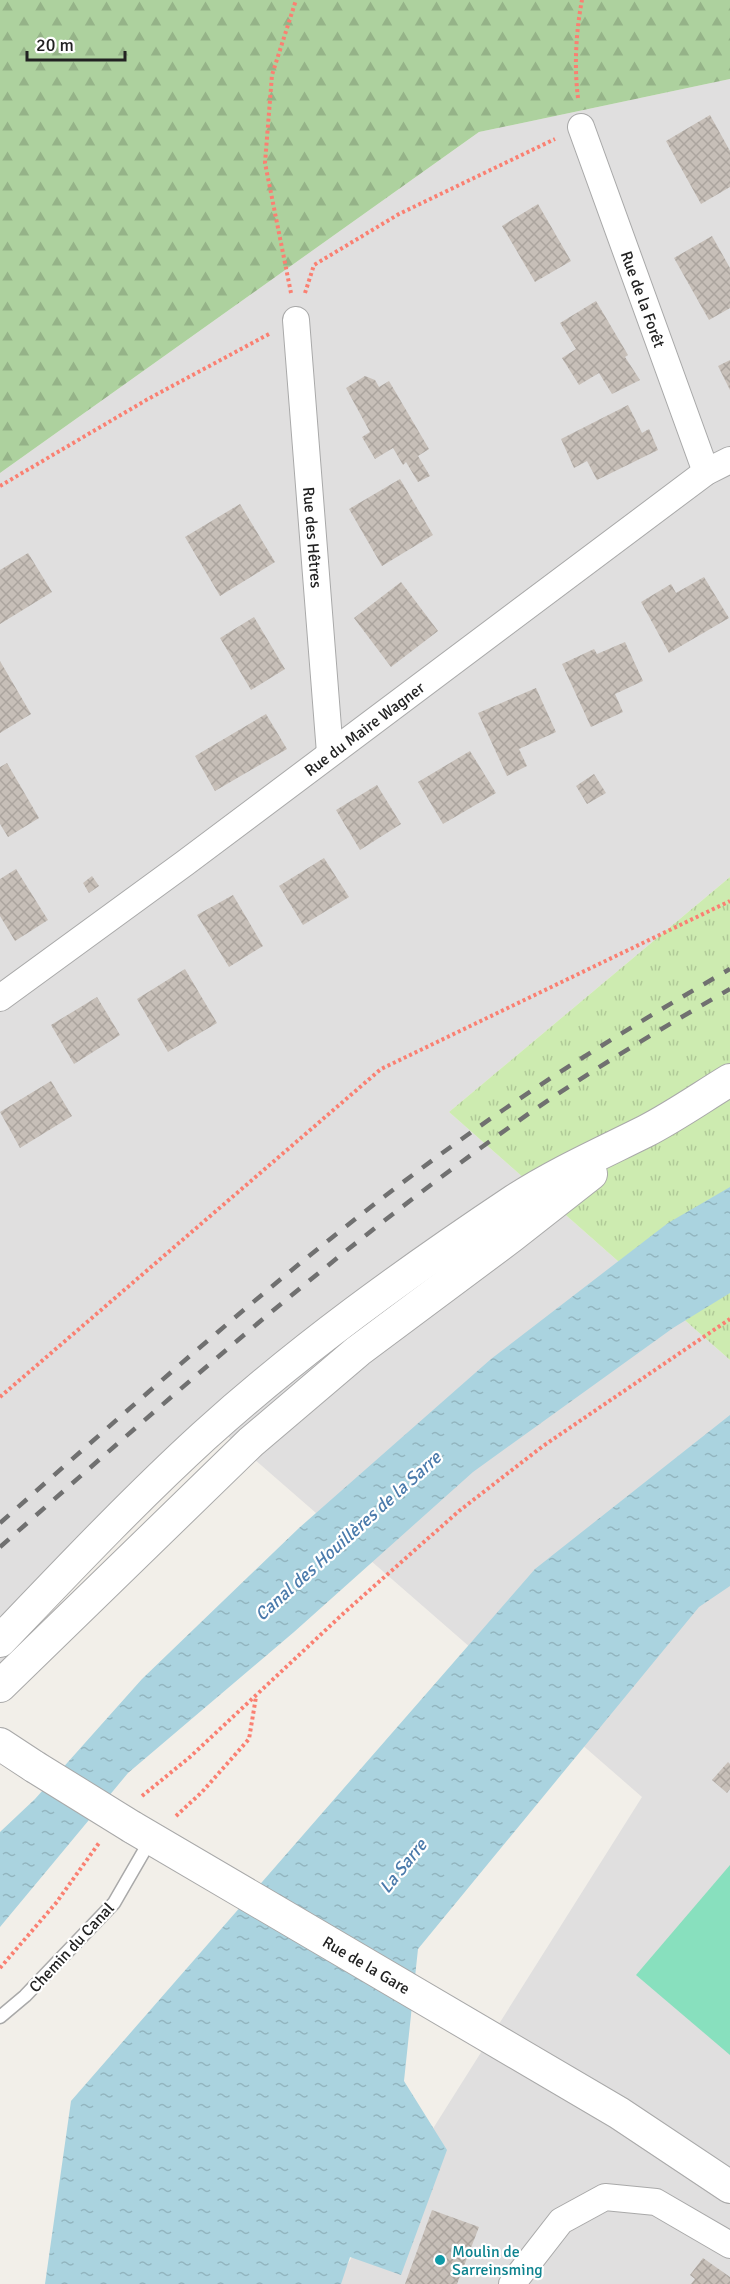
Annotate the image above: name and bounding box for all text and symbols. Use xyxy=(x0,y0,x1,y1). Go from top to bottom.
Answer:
scale bar xyxy=(27,24,124,62)
text: 20 m xyxy=(36,34,74,56)
street label: Rue de la Forêt xyxy=(616,248,669,351)
street label: Rue des Hêtres xyxy=(298,486,326,589)
street label: Rue du Maire Wagner xyxy=(301,678,429,781)
water label: Canal des Houillères de la Sarre xyxy=(250,1446,446,1625)
water label: La Sarre xyxy=(375,1834,432,1898)
street label: Chemin du Canal xyxy=(25,1898,119,1997)
street label: Rue de la Gare xyxy=(319,1932,413,1999)
place label: Moulin de Sarreinsming xyxy=(452,2242,543,2280)
marker: Moulin de Sarreinsming xyxy=(433,2253,447,2267)

